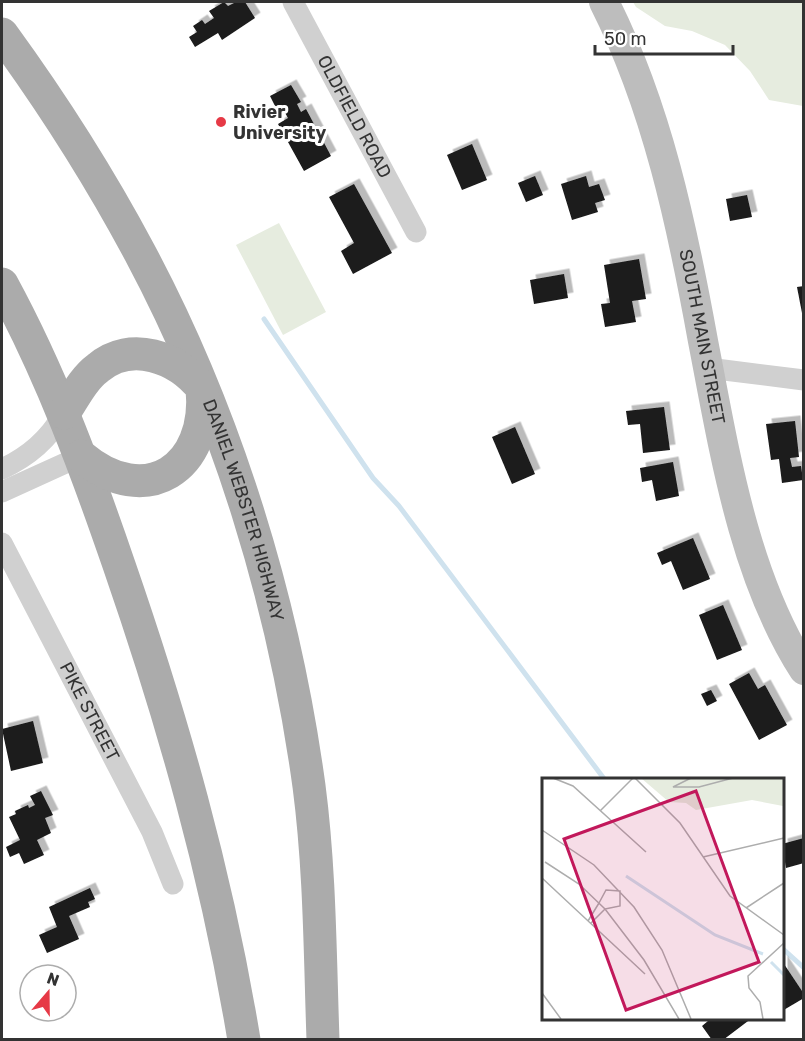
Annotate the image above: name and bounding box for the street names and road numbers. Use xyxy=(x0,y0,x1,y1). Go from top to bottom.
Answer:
street label: OLDFIELD ROAD xyxy=(312,51,396,182)
street label: SOUTH MAIN STREET xyxy=(674,247,730,426)
street label: DANIEL WEBSTER HIGHWAY xyxy=(198,396,289,624)
street label: PIKE STREET xyxy=(55,659,124,765)

